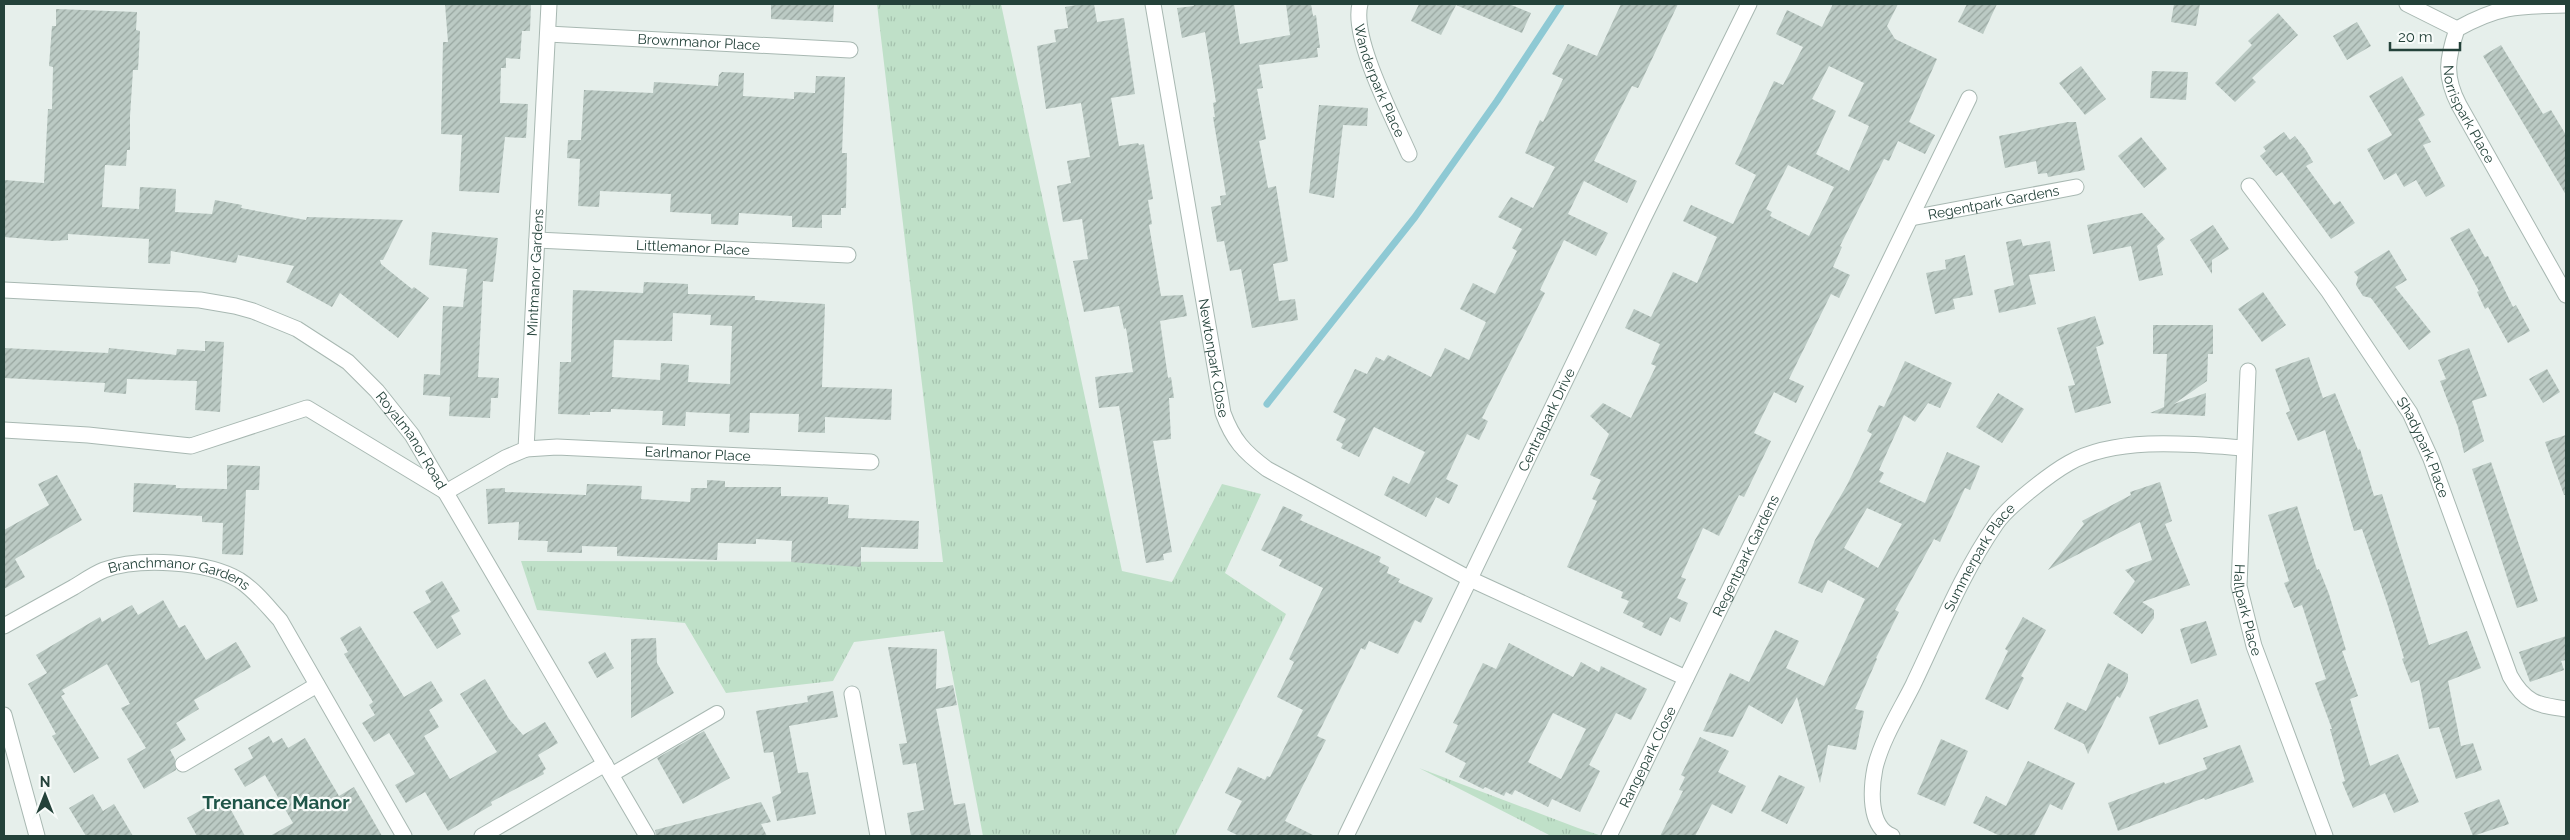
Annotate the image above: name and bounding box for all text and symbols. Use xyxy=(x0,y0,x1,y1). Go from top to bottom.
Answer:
scale bar xyxy=(2390,20,2460,52)
street label: Wanderpark Place xyxy=(1351,23,1408,140)
text: 20 m xyxy=(2398,28,2433,46)
street label: Brownmanor Place xyxy=(637,31,761,53)
street label: Norrispark Place xyxy=(2440,65,2498,166)
street label: Regentpark Gardens xyxy=(1927,182,2061,223)
street label: Mintmanor Gardens xyxy=(524,208,546,337)
street label: Littlemanor Place xyxy=(636,237,750,258)
street label: Newtonpark Close xyxy=(1196,297,1232,420)
street label: Centralpark Drive xyxy=(1515,366,1578,474)
street label: Royalmanor Road xyxy=(373,388,450,492)
street label: Shadypark Place xyxy=(2393,394,2452,500)
street label: Earlmanor Place xyxy=(644,443,751,464)
street label: Regentpark Gardens xyxy=(1709,492,1782,619)
street label: Summerpark Place xyxy=(1940,500,2018,614)
street label: Branchmanor Gardens xyxy=(106,554,254,593)
street label: Hallpark Place xyxy=(2231,564,2265,658)
street label: Rangepark Close xyxy=(1616,704,1679,810)
north arrow xyxy=(20,770,70,820)
text: N xyxy=(40,774,50,790)
district label: Trenance Manor xyxy=(202,791,350,813)

